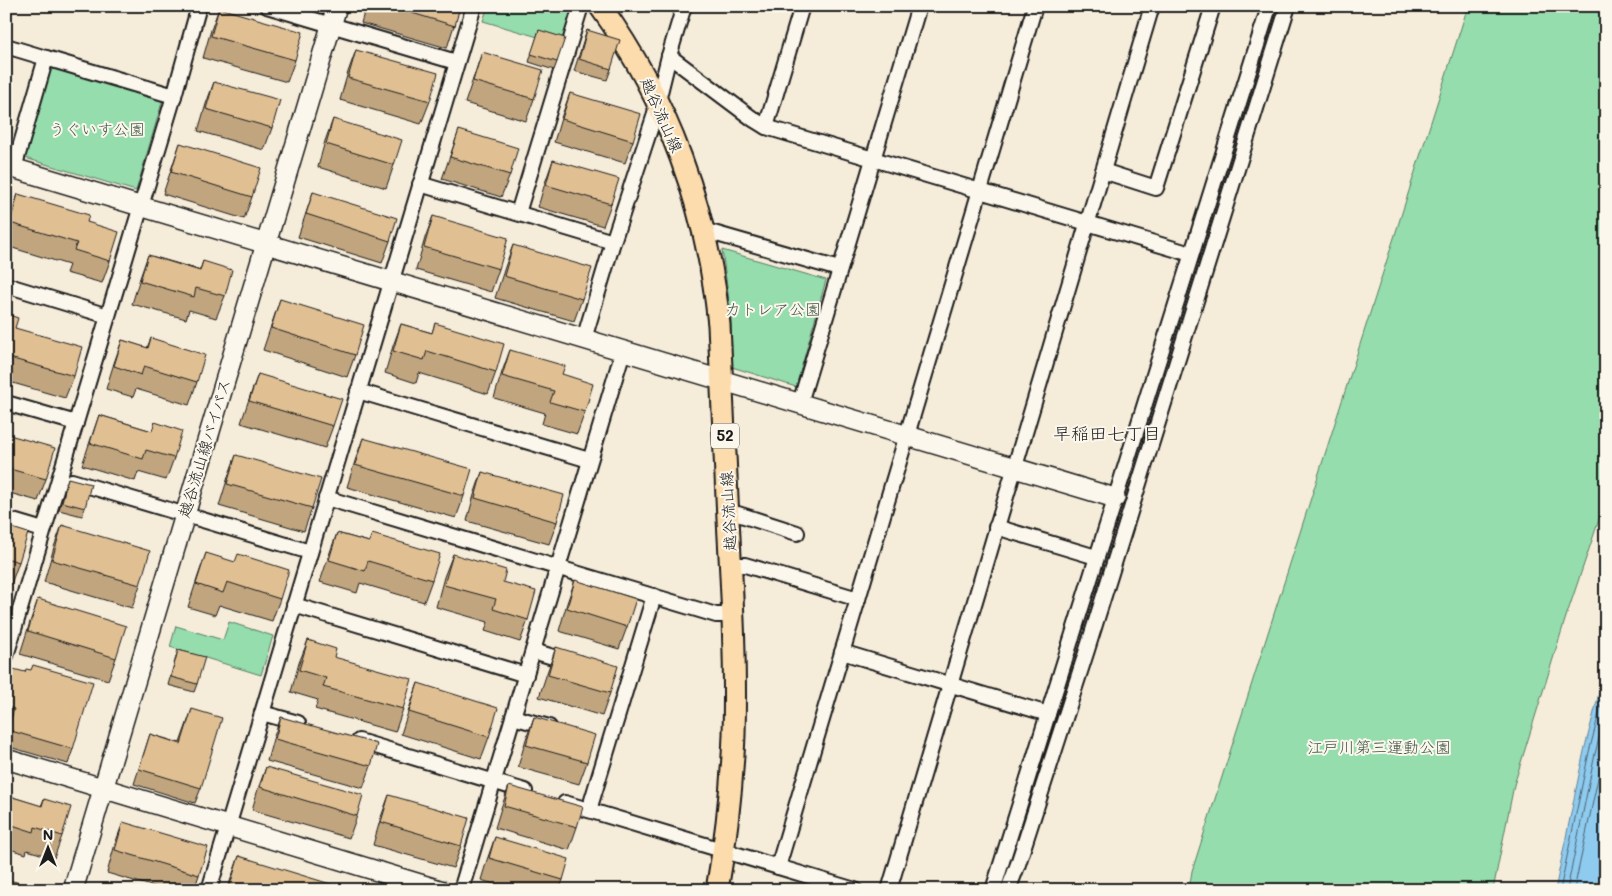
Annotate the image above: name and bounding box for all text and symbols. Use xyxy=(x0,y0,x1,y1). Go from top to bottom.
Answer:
street label: 越谷流山線 xyxy=(637,74,688,156)
park label: うぐいす公園 xyxy=(49,118,145,139)
park label: カトレア公園 xyxy=(725,298,821,319)
street label: 越谷流山線バイパス xyxy=(172,376,235,520)
district label: 早稲田七丁目 xyxy=(1053,421,1161,445)
road number: 52 xyxy=(711,424,739,448)
street label: 越谷流山線 xyxy=(715,471,740,552)
park label: 江戸川第三運動公園 xyxy=(1307,736,1451,757)
north arrow xyxy=(22,824,72,874)
text: N xyxy=(43,825,53,844)

